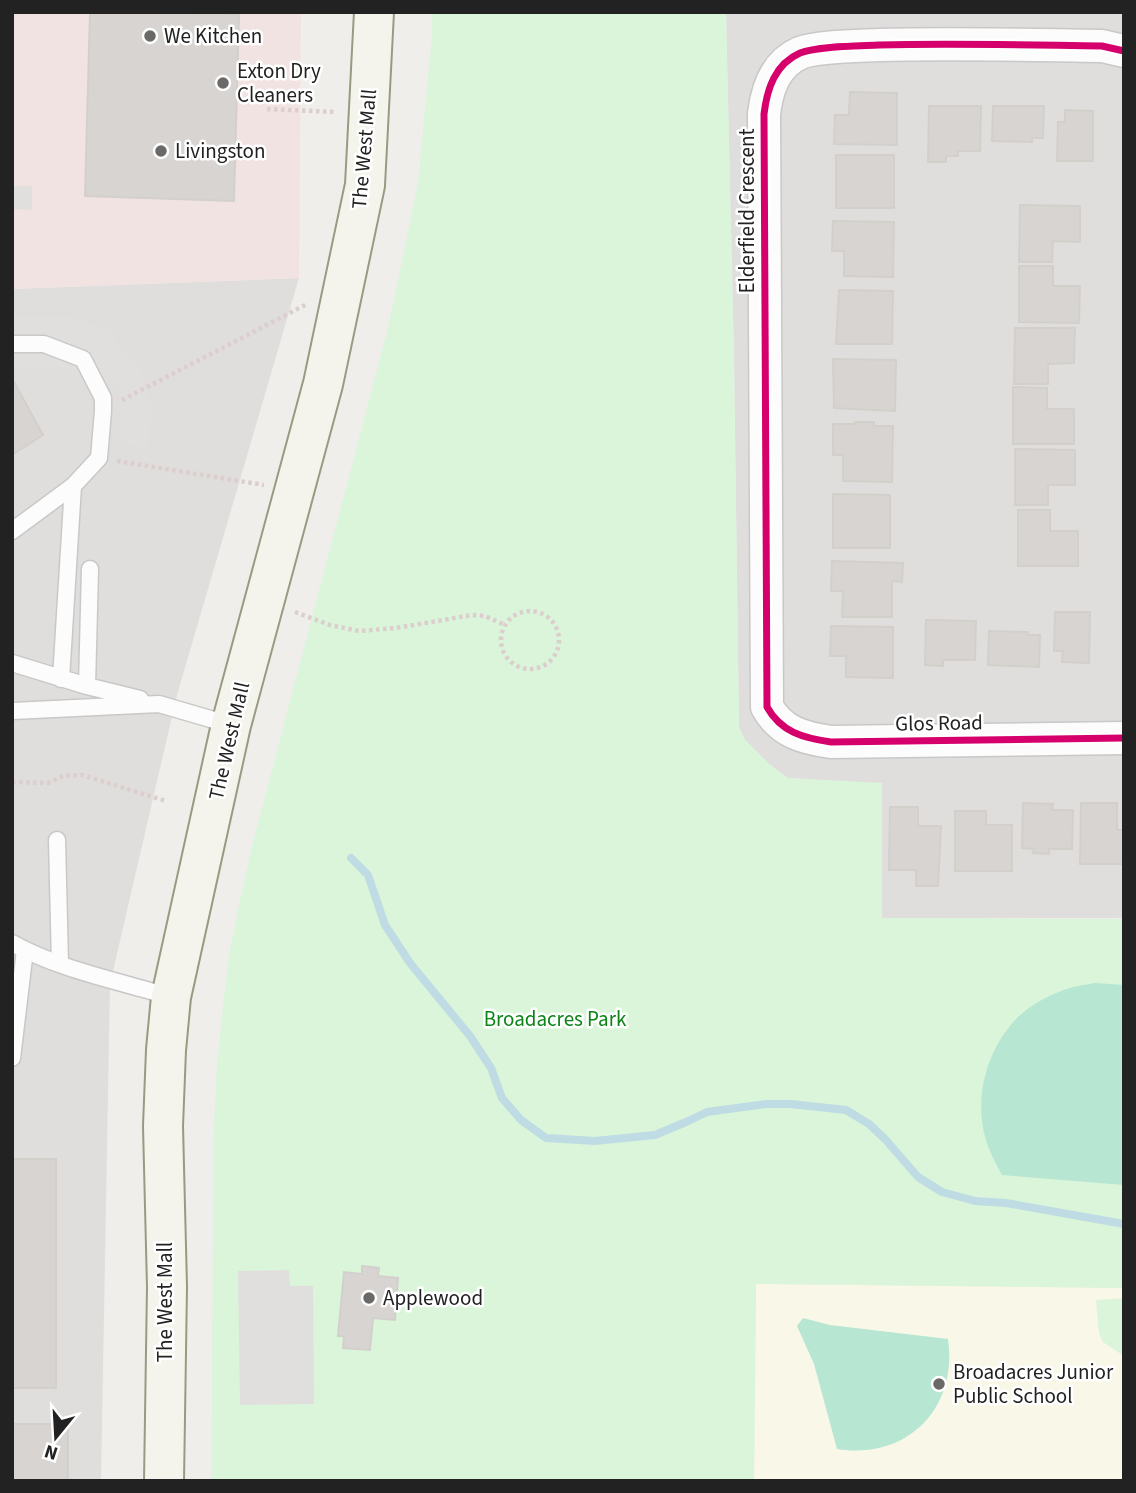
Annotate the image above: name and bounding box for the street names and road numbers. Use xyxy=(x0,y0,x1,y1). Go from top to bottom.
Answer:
street label: The West Mall xyxy=(344,88,384,210)
street label: Elderfield Crescent xyxy=(732,128,762,294)
street label: The West Mall xyxy=(201,679,257,803)
street label: Glos Road xyxy=(895,707,983,739)
street label: The West Mall xyxy=(150,1242,180,1362)

